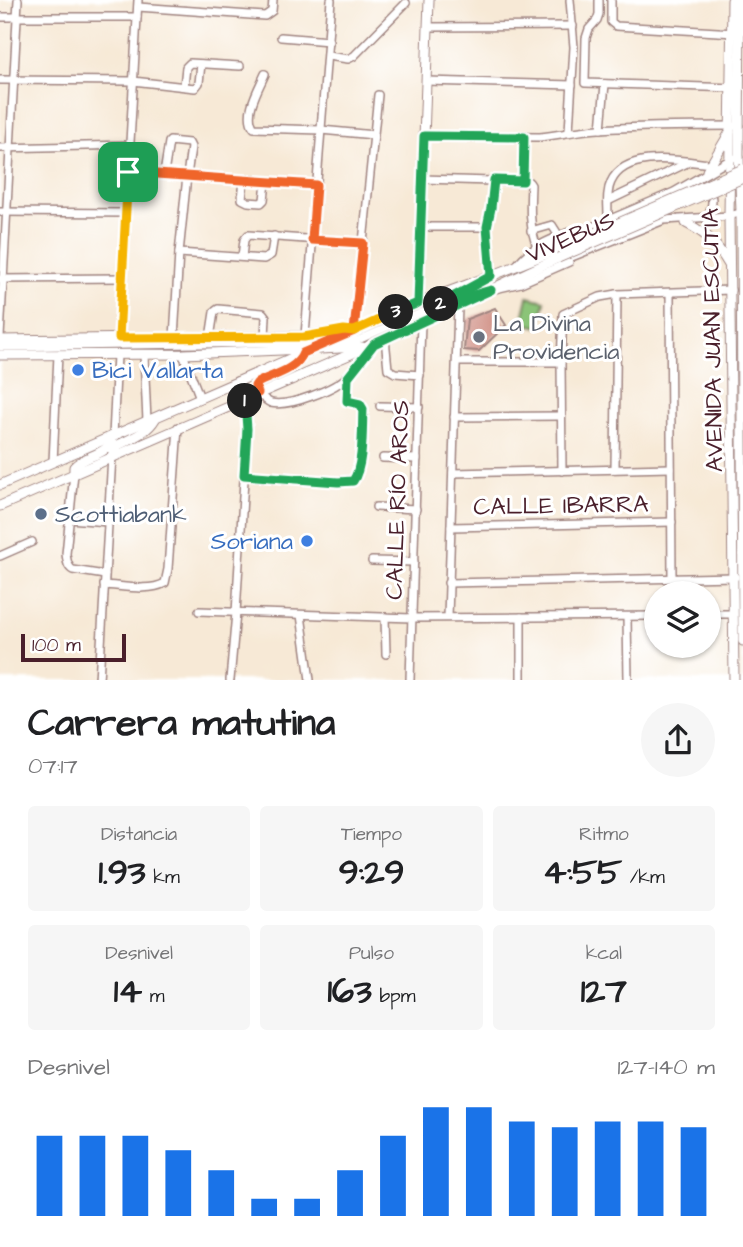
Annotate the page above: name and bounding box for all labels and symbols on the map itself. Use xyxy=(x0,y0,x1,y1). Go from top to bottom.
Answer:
pin xyxy=(98,142,158,202)
street label: VIVEBUS xyxy=(521,204,620,272)
street label: AVENIDA JUAN ESCUTIA xyxy=(694,208,732,472)
pin: 2 xyxy=(424,286,458,322)
pin: 3 xyxy=(378,294,414,330)
place label: La Divina Providencia xyxy=(493,307,619,369)
marker: La Divina Providencia xyxy=(471,329,487,345)
place label: Bici Vallarta xyxy=(92,354,223,388)
marker: Bici Vallarta xyxy=(70,362,86,378)
pin: 1 xyxy=(228,384,262,418)
street label: CALLE RÍO AROS xyxy=(378,400,418,600)
street label: CALLE IBARRA xyxy=(473,487,649,525)
place label: Scottiabank xyxy=(55,498,187,532)
marker: Scottiabank xyxy=(33,506,49,522)
place label: Soriana xyxy=(211,525,293,559)
marker: Soriana xyxy=(299,533,315,549)
scale bar xyxy=(21,631,126,663)

